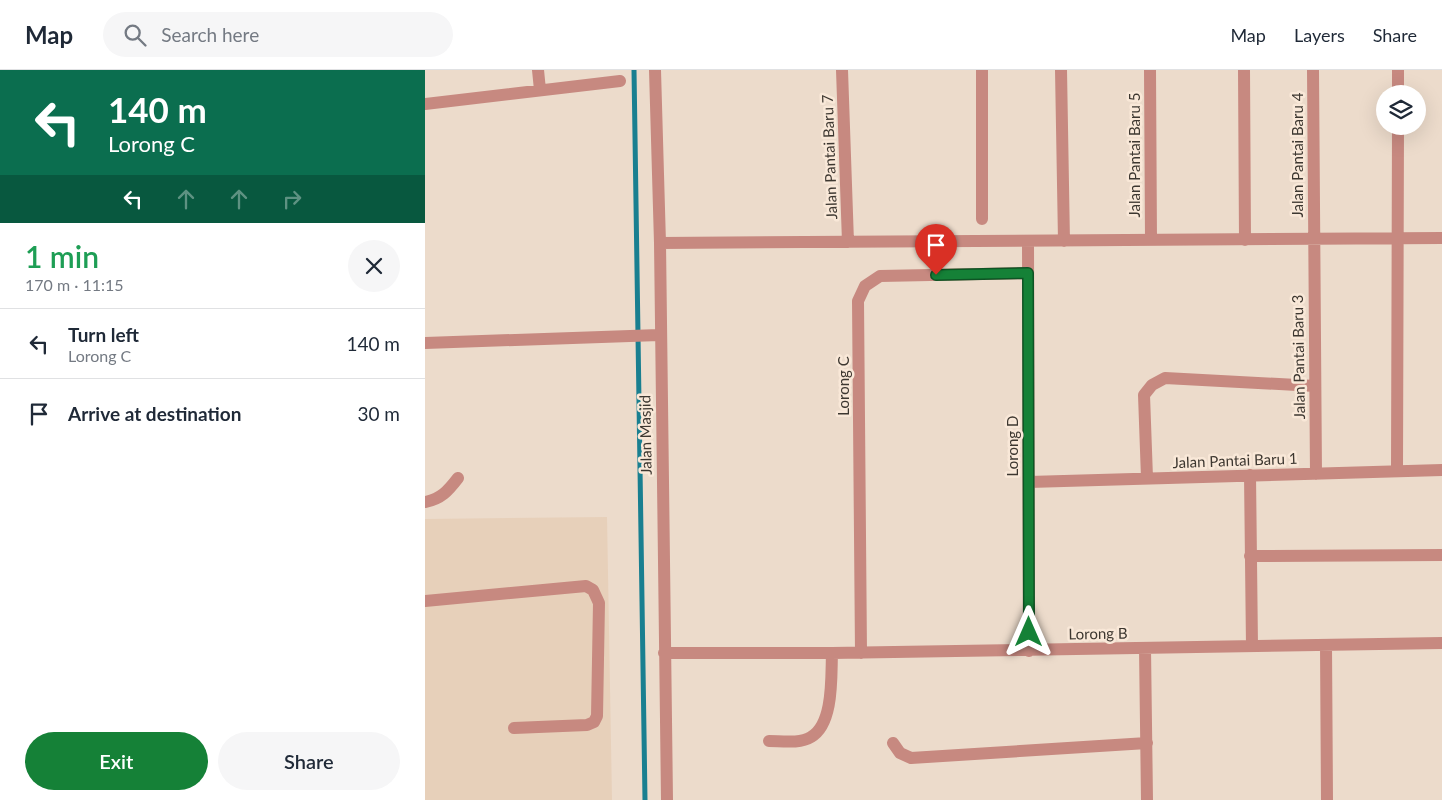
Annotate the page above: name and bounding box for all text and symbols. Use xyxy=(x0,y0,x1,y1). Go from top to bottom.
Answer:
search box xyxy=(103,12,453,57)
text: Map xyxy=(25,20,73,49)
icon: search xyxy=(121,21,149,49)
text: Search here xyxy=(161,23,259,46)
text: Map xyxy=(1230,24,1266,46)
text: Layers xyxy=(1294,24,1345,46)
text: Share xyxy=(1373,24,1417,46)
map controls xyxy=(1376,85,1426,135)
button: layers xyxy=(1376,85,1426,135)
text: 140 m xyxy=(108,88,207,130)
icon: left xyxy=(25,90,90,155)
street label: Jalan Pantai Baru 4 xyxy=(1288,92,1306,217)
street label: Jalan Pantai Baru 5 xyxy=(1125,93,1143,217)
street label: Jalan Pantai Baru 7 xyxy=(818,94,840,220)
text: Lorong C xyxy=(108,130,195,157)
icon: left xyxy=(119,185,147,213)
icon: ahead xyxy=(172,185,200,213)
icon: ahead xyxy=(225,185,253,213)
icon: right xyxy=(278,185,306,213)
pin xyxy=(915,224,957,275)
icon: arrive xyxy=(922,231,950,259)
text: 1 min xyxy=(25,238,99,274)
button: close xyxy=(348,240,400,292)
text: 170 m · 11:15 xyxy=(25,275,124,294)
street label: Jalan Pantai Baru 3 xyxy=(1288,294,1308,420)
text: Turn left xyxy=(68,323,139,346)
icon: left xyxy=(25,330,53,358)
text: 140 m xyxy=(346,332,400,355)
text: Lorong C xyxy=(68,346,131,365)
street label: Lorong C xyxy=(834,356,852,416)
street label: Jalan Masjid xyxy=(635,395,655,475)
icon: arrive xyxy=(25,400,53,428)
text: Arrive at destination xyxy=(68,402,241,425)
text: 30 m xyxy=(357,402,400,425)
street label: Lorong D xyxy=(1003,416,1021,476)
street label: Jalan Pantai Baru 1 xyxy=(1172,449,1298,471)
position arrow xyxy=(1002,605,1054,657)
street label: Lorong B xyxy=(1068,623,1128,643)
button: Exit xyxy=(25,732,208,790)
button: Share xyxy=(218,732,400,790)

